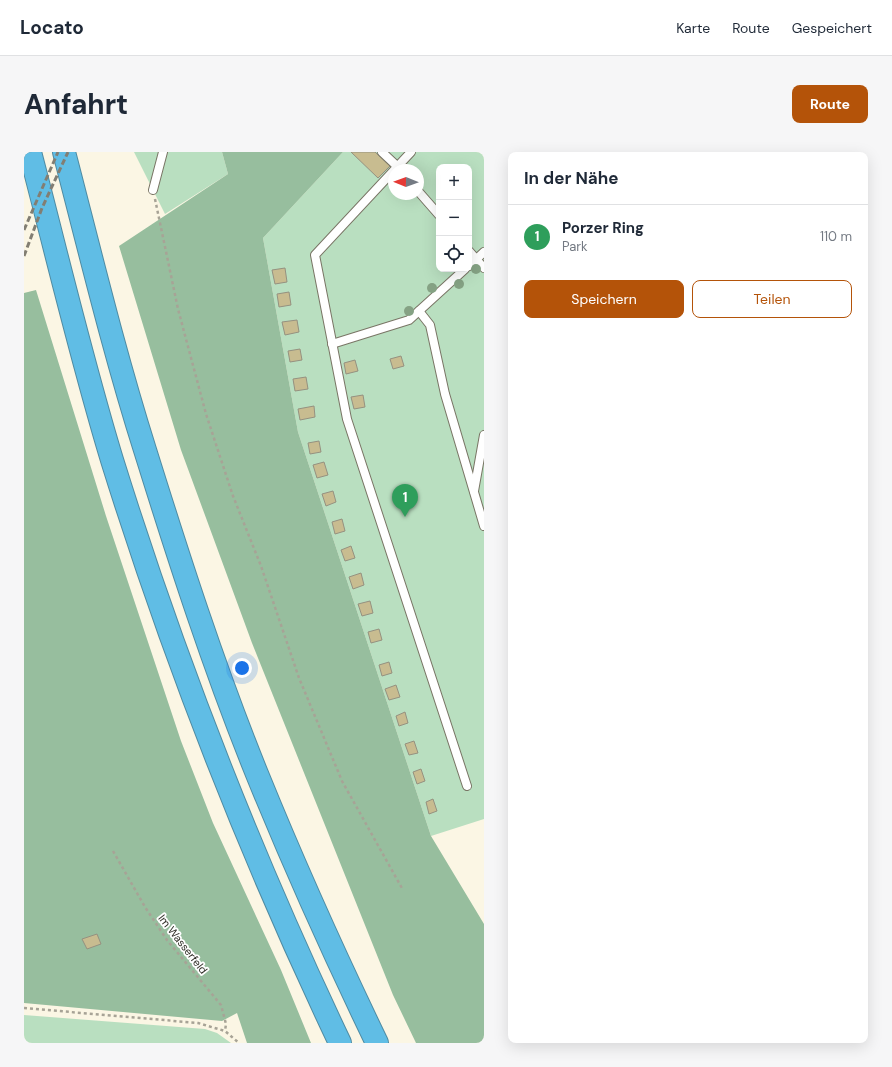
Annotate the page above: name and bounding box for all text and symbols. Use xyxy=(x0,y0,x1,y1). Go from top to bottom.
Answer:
text: Locato xyxy=(20,15,84,40)
text: Karte xyxy=(676,19,710,37)
text: Route xyxy=(732,19,770,37)
text: Gespeichert xyxy=(792,19,872,37)
button: Route xyxy=(792,85,868,123)
text: Anfahrt xyxy=(24,86,128,123)
north arrow xyxy=(388,164,424,200)
map controls xyxy=(436,164,472,272)
button: + xyxy=(436,164,472,200)
text: In der Nähe xyxy=(524,167,619,189)
button: − xyxy=(436,200,472,236)
text: Porzer Ring xyxy=(562,218,644,238)
text: 1 xyxy=(535,228,539,245)
text: 110 m xyxy=(820,228,852,245)
button: locate xyxy=(436,236,472,272)
text: Park xyxy=(562,238,588,255)
button: Speichern xyxy=(524,280,684,318)
button: Teilen xyxy=(692,280,852,318)
pin: 1 xyxy=(392,484,418,517)
your location xyxy=(232,658,252,678)
street label: Im Wasserfeld xyxy=(155,911,211,977)

